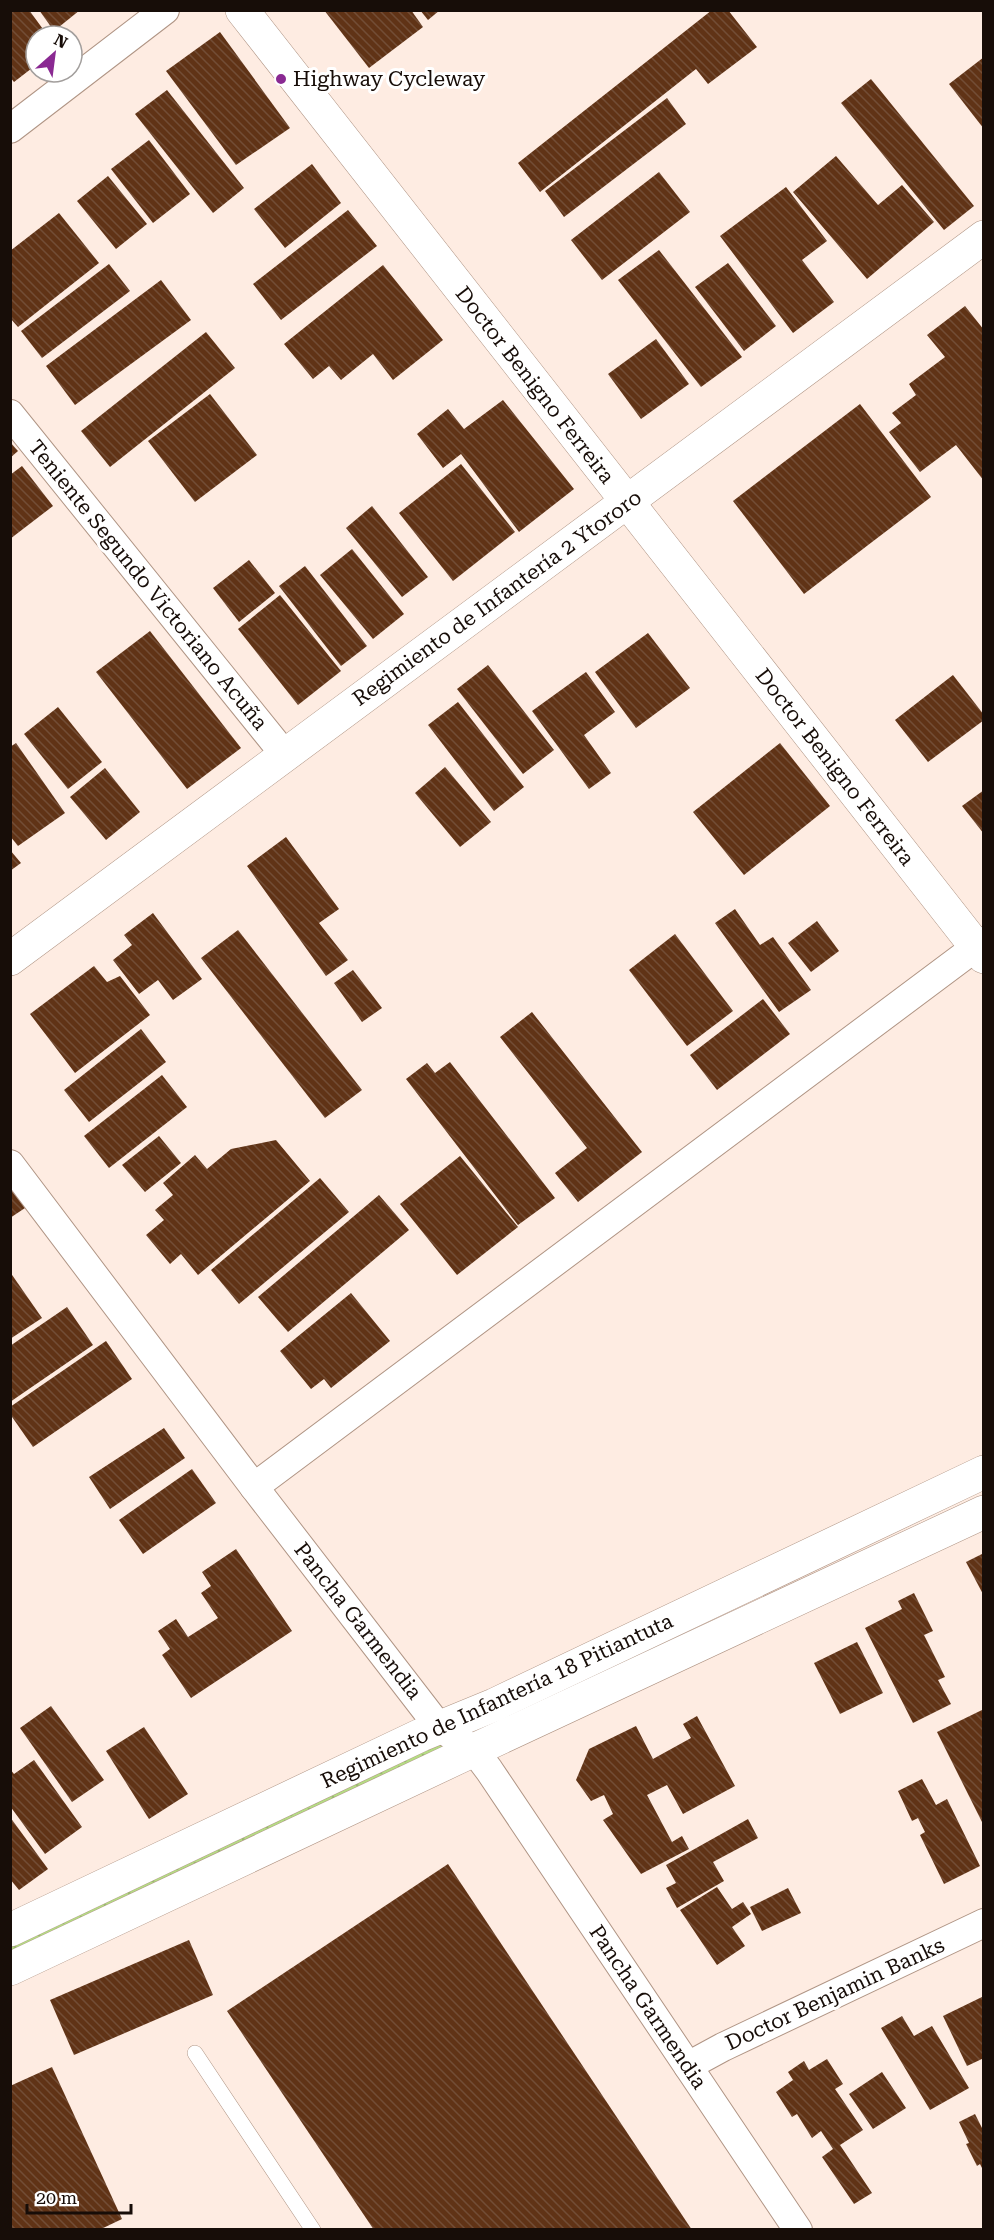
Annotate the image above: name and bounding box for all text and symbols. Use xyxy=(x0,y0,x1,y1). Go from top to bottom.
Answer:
north arrow xyxy=(24,24,84,84)
text: N xyxy=(51,30,71,52)
place label: Highway Cycleway xyxy=(293,67,486,91)
marker: Highway Cycleway xyxy=(274,72,288,86)
street label: Doctor Benigno Ferreira xyxy=(451,282,620,489)
street label: Teniente Segundo Victoriano Acuña xyxy=(24,435,273,735)
street label: Regimiento de Infantería 2 Ytororo xyxy=(348,485,646,711)
street label: Doctor Benigno Ferreira xyxy=(751,664,920,871)
street label: Pancha Garmendia xyxy=(289,1538,427,1705)
street label: Regimiento de Infantería 18 Pitiantuta xyxy=(317,1608,677,1793)
street label: Pancha Garmendia xyxy=(584,1921,712,2094)
street label: Doctor Benjamin Banks xyxy=(722,1933,948,2055)
scale bar xyxy=(27,2177,130,2215)
text: 20 m xyxy=(36,2187,77,2208)

